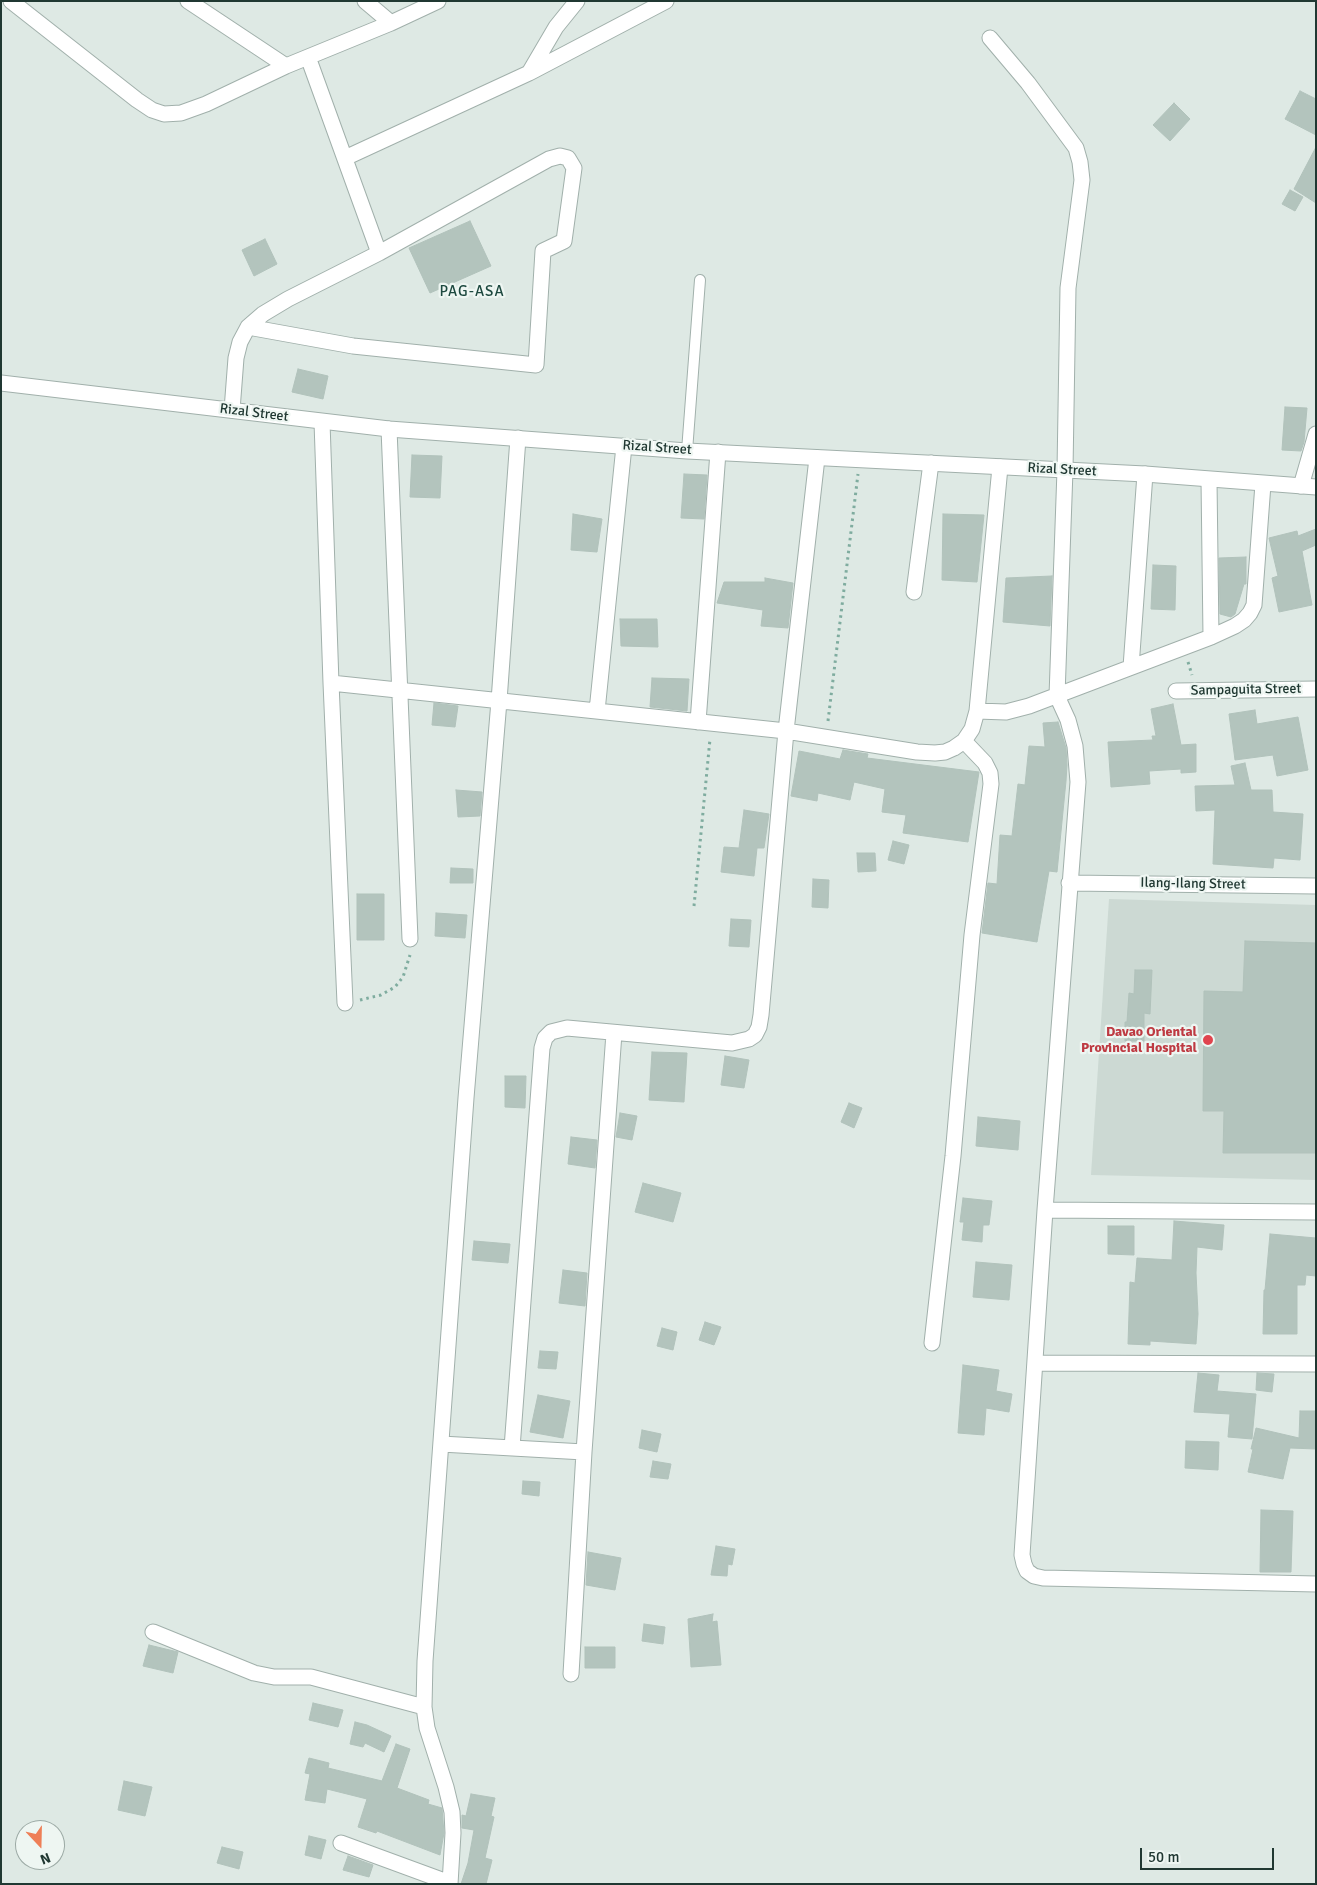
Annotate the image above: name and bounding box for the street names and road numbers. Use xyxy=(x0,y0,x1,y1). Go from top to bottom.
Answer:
street label: Rizal Street xyxy=(219,400,289,426)
street label: Rizal Street xyxy=(622,437,692,459)
street label: Rizal Street xyxy=(1027,460,1097,480)
street label: Sampaguita Street xyxy=(1190,681,1302,699)
street label: Ilang-Ilang Street xyxy=(1140,875,1246,893)

